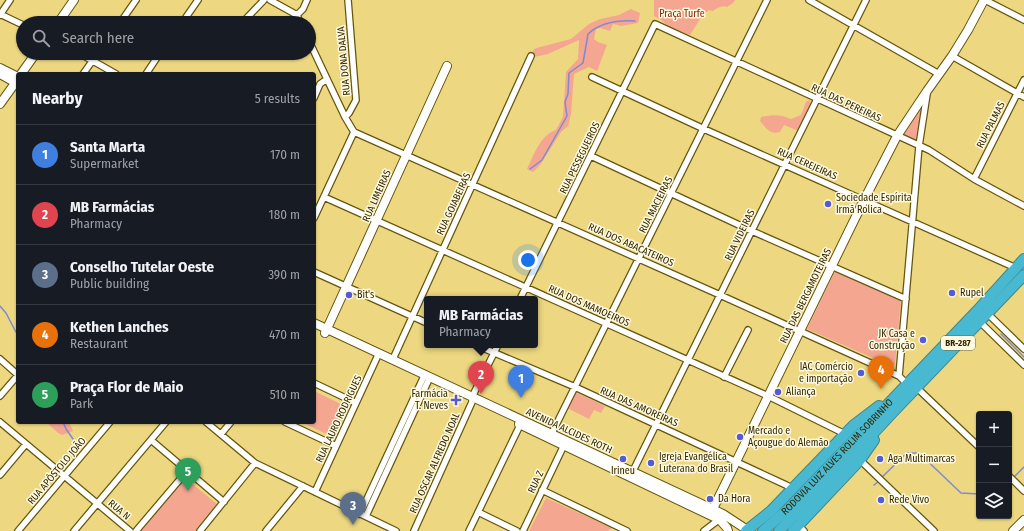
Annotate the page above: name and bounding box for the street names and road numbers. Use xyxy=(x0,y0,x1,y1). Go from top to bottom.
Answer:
street label: RUA DONA DALVA xyxy=(335,25,353,96)
street label: RUA DAS PEREIRAS xyxy=(809,82,883,124)
street label: RUA PALMAS xyxy=(974,100,1008,150)
street label: RUA PESSEGUEIROS xyxy=(557,120,603,196)
street label: RUA CEREJEIRAS xyxy=(775,145,839,183)
street label: RUA LIMEIRAS xyxy=(360,168,394,224)
street label: RUA GOIABEIRAS xyxy=(434,171,474,237)
street label: RUA MACIEIRAS xyxy=(637,175,675,235)
street label: RUA VIDEIRAS xyxy=(722,208,758,262)
street label: RUA DOS ABACATEIROS xyxy=(586,221,676,269)
street label: RUA DAS BERGAMOTEIRAS xyxy=(778,247,834,345)
street label: RUA DOS MAMOEIROS xyxy=(546,283,632,329)
road number: BR-287 xyxy=(941,336,975,350)
street label: RUA LAURO RODRIGUES xyxy=(314,373,365,465)
street label: RUA DAS AMOREIRAS xyxy=(598,384,680,430)
street label: RODOVIA LUIZ ALVES ROLIM SOBRINHO xyxy=(779,396,896,518)
street label: AVENIDA ALCIDES ROTH xyxy=(524,406,614,456)
street label: RUA OSCAR ALFREDO NOAL xyxy=(407,410,463,515)
street label: RUA APÓSTOLO JOÃO xyxy=(24,434,89,507)
street label: RUA Z xyxy=(526,469,547,495)
street label: RUA N xyxy=(106,497,132,523)

